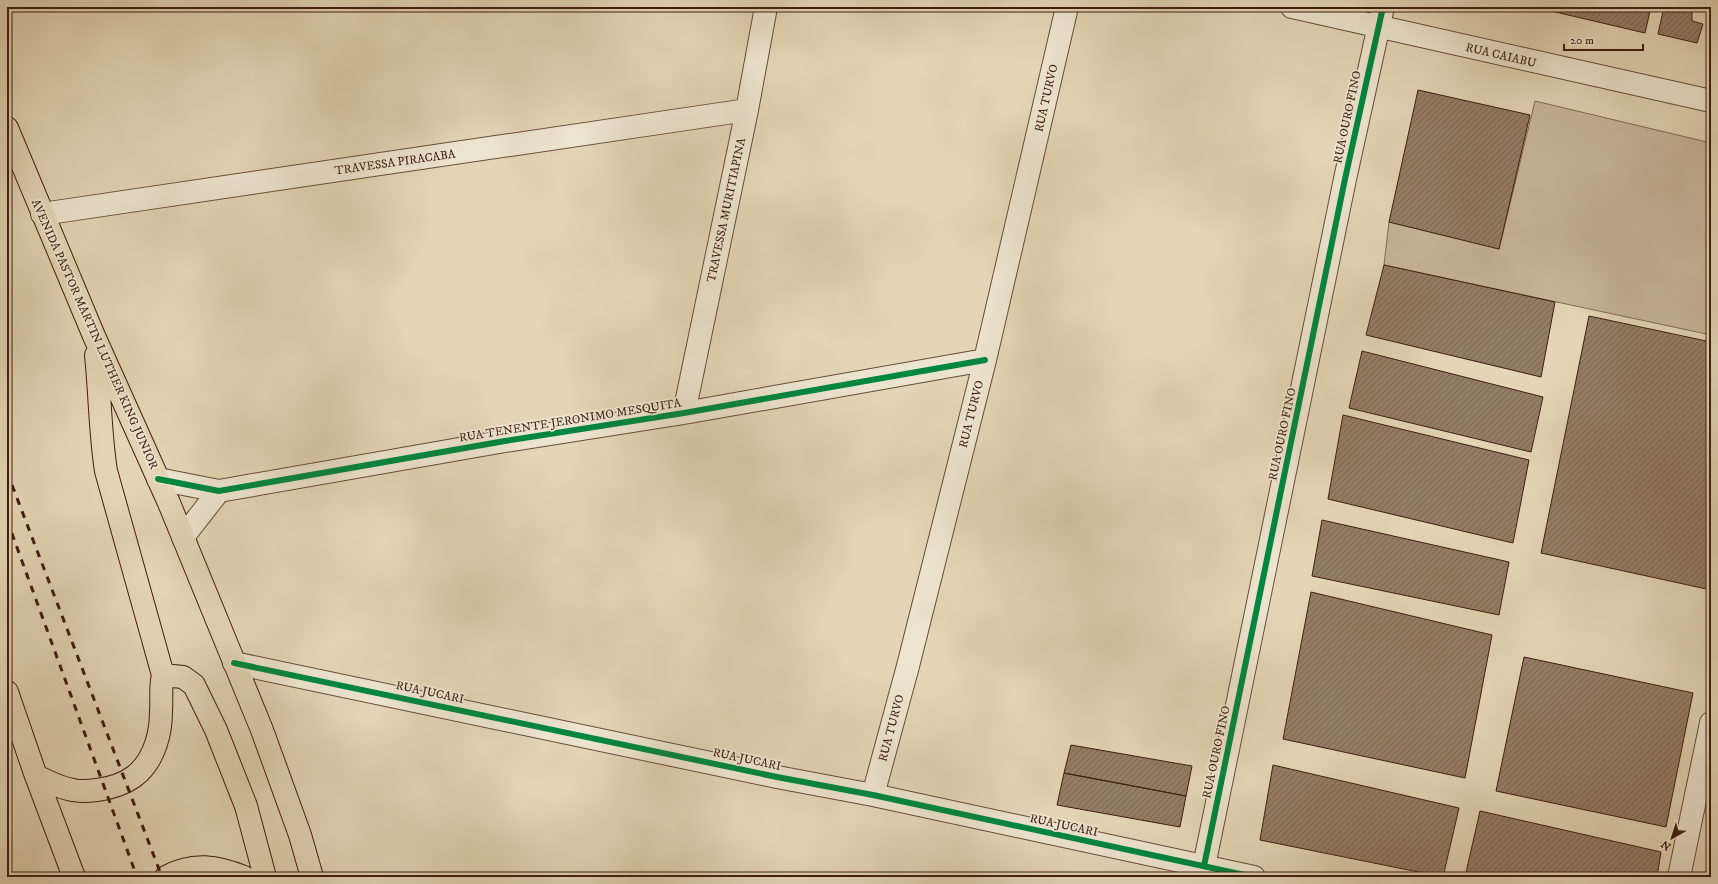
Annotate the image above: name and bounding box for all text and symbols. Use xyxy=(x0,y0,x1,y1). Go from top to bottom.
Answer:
scale bar xyxy=(1564,26,1643,52)
text: 20 m xyxy=(1570,33,1594,48)
street label: RUA CAIABU xyxy=(1464,40,1538,71)
street label: RUA TURVO xyxy=(1031,63,1062,133)
street label: RUA OURO FINO xyxy=(1330,69,1365,165)
street label: TRAVESSA MURITIAPINA xyxy=(704,136,749,284)
street label: TRAVESSA PIRACABA xyxy=(334,147,457,178)
street label: AVENIDA PASTOR MARTIN LUTHER KING JUNIOR xyxy=(28,197,161,472)
street label: RUA TURVO xyxy=(956,379,987,449)
street label: RUA OURO FINO xyxy=(1265,386,1300,482)
street label: RUA TENENTE JERONIMO MESQUITA xyxy=(458,395,682,445)
street label: RUA JUCARI xyxy=(394,678,466,707)
street label: RUA TURVO xyxy=(875,693,908,763)
street label: RUA OURO FINO xyxy=(1199,704,1234,800)
street label: RUA JUCARI xyxy=(711,745,783,774)
street label: RUA JUCARI xyxy=(1028,811,1100,840)
north arrow xyxy=(1652,818,1692,858)
text: N xyxy=(1658,837,1674,853)

